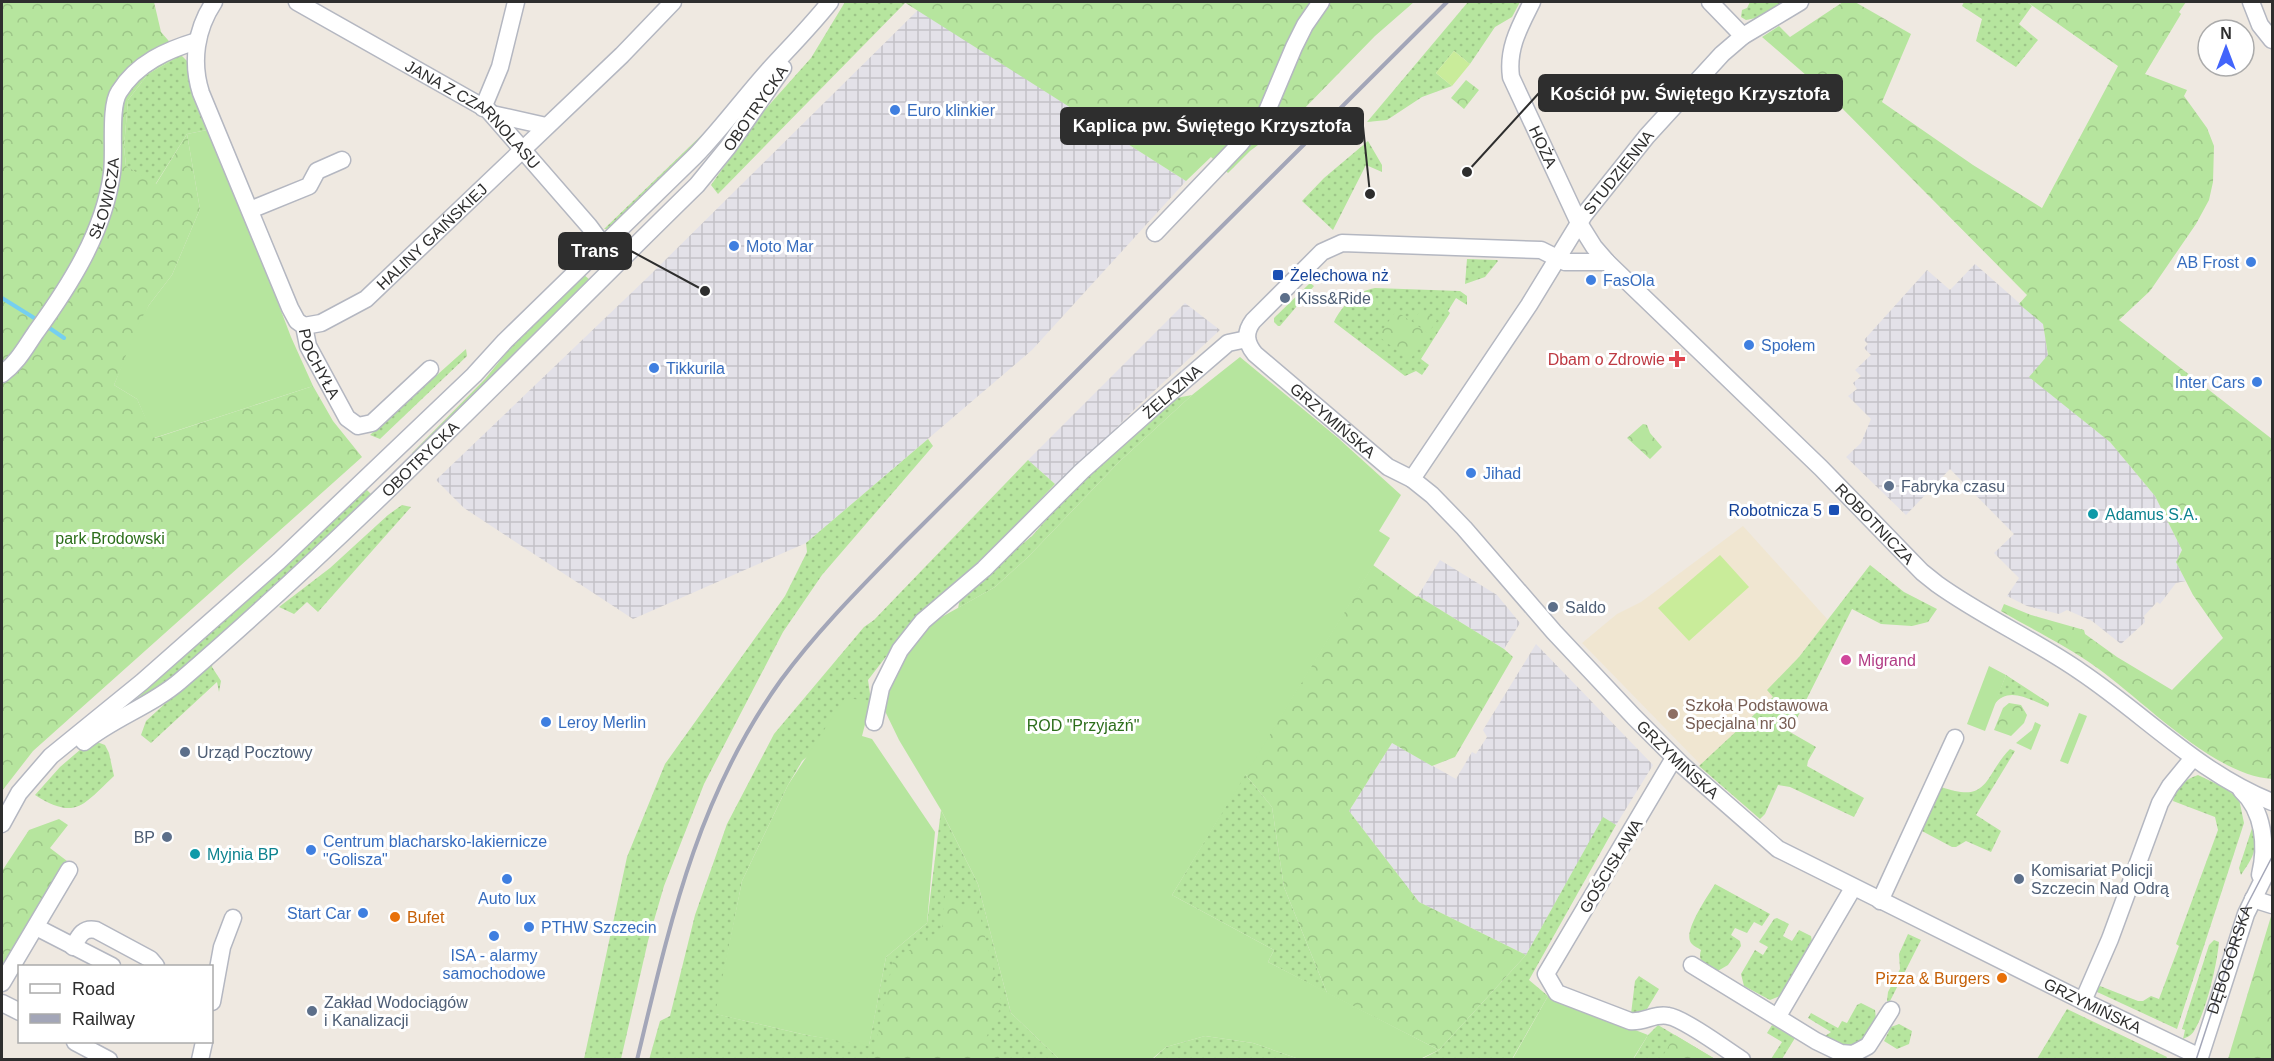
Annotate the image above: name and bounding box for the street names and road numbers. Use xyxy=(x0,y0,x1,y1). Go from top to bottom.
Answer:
street label: JANA Z CZARNOLASU xyxy=(402,57,543,172)
street label: OBOTRYCKA xyxy=(719,62,791,154)
street label: HOŻA xyxy=(1526,123,1561,171)
street label: STUDZIENNA xyxy=(1580,127,1657,217)
street label: SŁOWICZA xyxy=(85,157,121,242)
street label: HALINY GAIŃSKIEJ xyxy=(373,180,490,293)
street label: POCHYŁA xyxy=(296,327,344,402)
street label: ŻELAZNA xyxy=(1138,361,1205,421)
street label: GRZYMIŃSKA xyxy=(1287,379,1379,461)
street label: OBOTRYCKA xyxy=(378,418,462,500)
street label: ROBOTNICZA xyxy=(1832,480,1918,567)
street label: GRZYMIŃSKA xyxy=(1634,717,1722,802)
street label: GOŚCISŁAWA xyxy=(1575,815,1646,916)
street label: DĘBOGÓRSKA xyxy=(2203,902,2255,1016)
street label: GRZYMIŃSKA xyxy=(2041,975,2144,1036)

